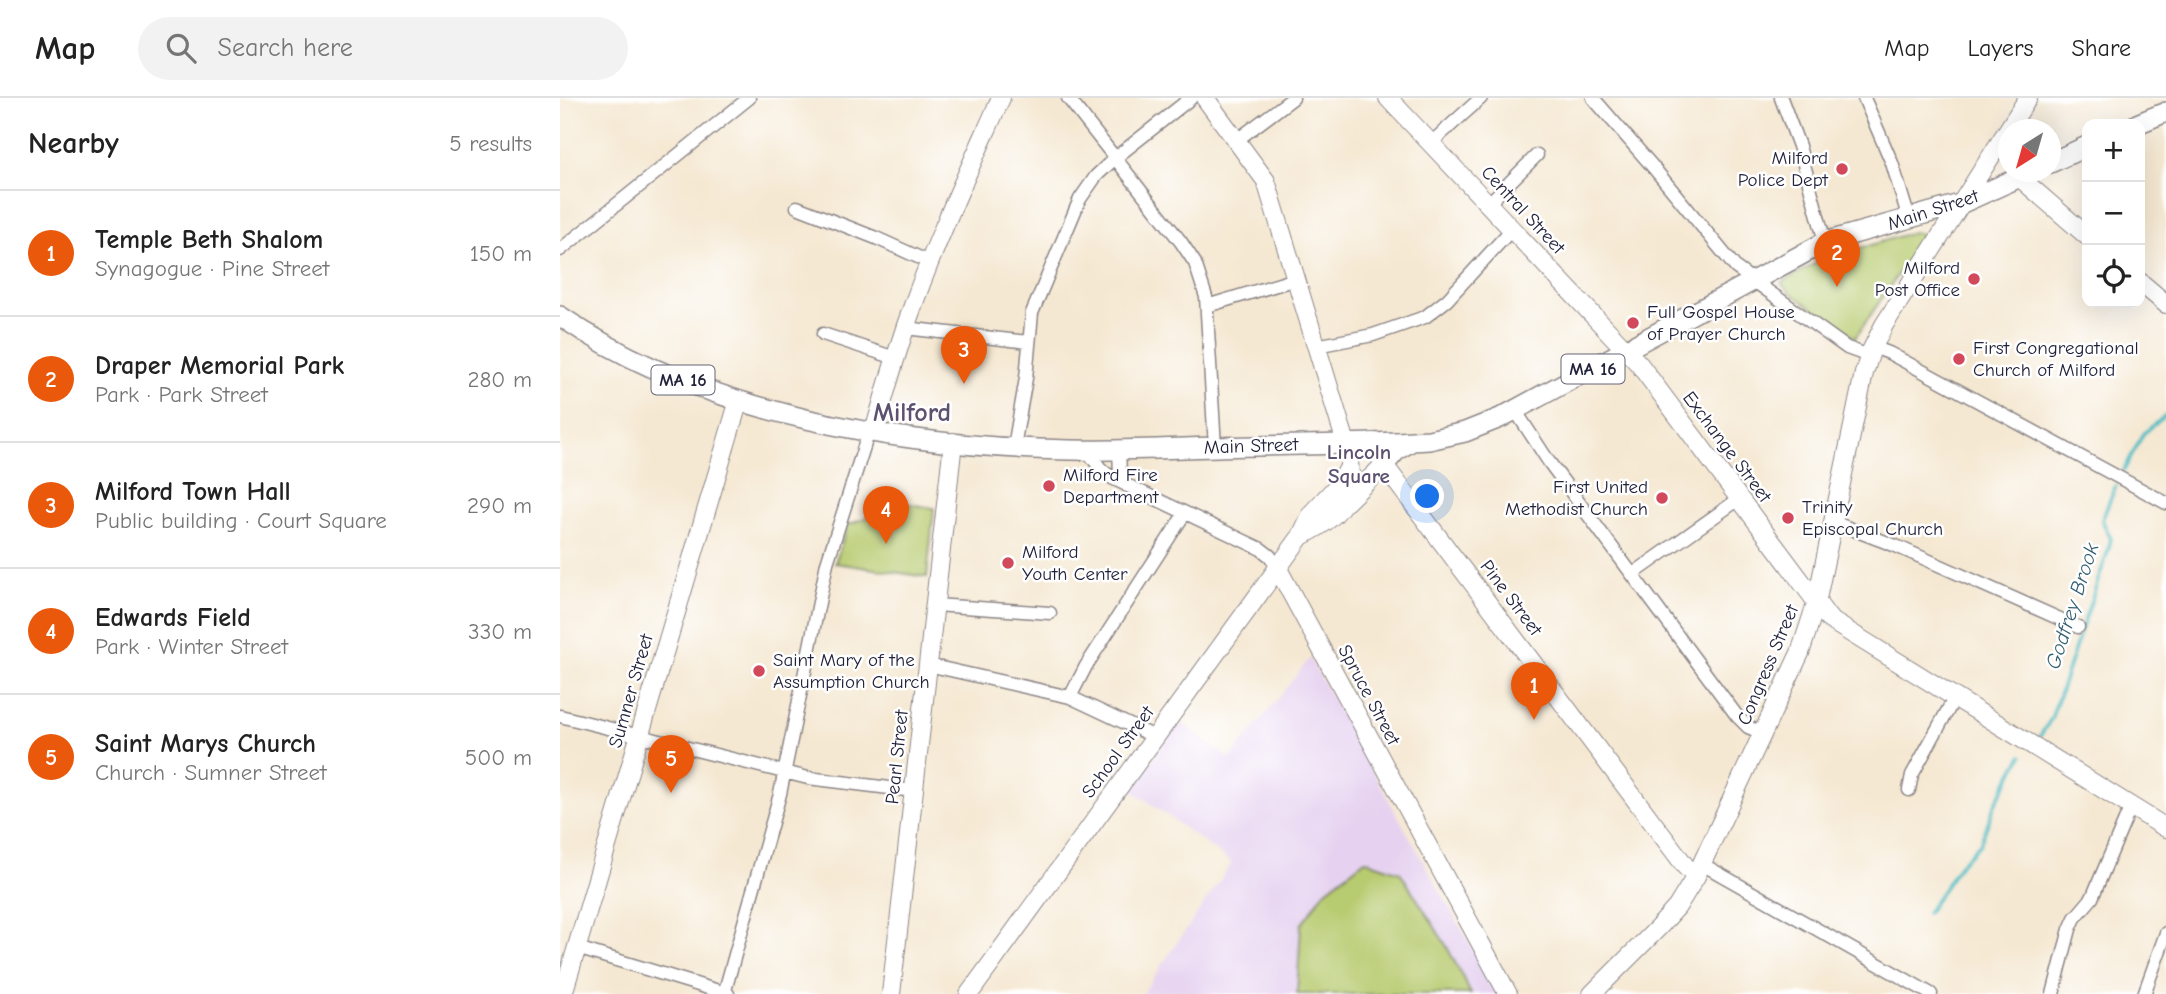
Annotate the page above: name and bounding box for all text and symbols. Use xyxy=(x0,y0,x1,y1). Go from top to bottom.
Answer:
search box xyxy=(138,17,628,80)
text: Map xyxy=(35,29,96,67)
icon: search xyxy=(162,29,200,67)
text: Search here xyxy=(218,33,353,63)
text: Map xyxy=(1884,34,1930,62)
text: Layers xyxy=(1968,34,2033,62)
text: Share xyxy=(2071,34,2131,62)
north arrow xyxy=(1998,119,2061,182)
map controls xyxy=(2082,119,2145,308)
button: + xyxy=(2082,119,2145,182)
text: Nearby xyxy=(28,126,119,161)
text: 5 results xyxy=(449,130,532,157)
place label: Milford Police Dept xyxy=(1738,147,1829,191)
street label: Central Street xyxy=(1477,161,1570,259)
marker: Milford Police Dept xyxy=(1834,161,1850,177)
button: − xyxy=(2082,182,2145,245)
street label: Main Street xyxy=(1885,185,1982,235)
text: Temple Beth Shalom xyxy=(95,225,323,255)
pin: 2 xyxy=(1814,229,1860,287)
text: 1 xyxy=(46,240,56,267)
text: 150 m xyxy=(470,240,532,267)
button: locate xyxy=(2082,245,2145,308)
text: Synagogue · Pine Street xyxy=(95,255,329,282)
place label: Milford Post Office xyxy=(1875,257,1960,301)
marker: Milford Post Office xyxy=(1966,271,1982,287)
place label: Full Gospel House of Prayer Church xyxy=(1647,301,1795,345)
marker: Full Gospel House of Prayer Church xyxy=(1625,315,1641,331)
pin: 3 xyxy=(941,326,987,384)
place label: First Congregational Church of Milford xyxy=(1973,337,2139,381)
text: Draper Memorial Park xyxy=(95,351,344,381)
marker: First Congregational Church of Milford xyxy=(1951,351,1967,367)
road number: MA 16 xyxy=(1562,354,1624,384)
text: 2 xyxy=(45,366,57,393)
text: 280 m xyxy=(467,366,532,393)
road number: MA 16 xyxy=(652,366,714,394)
text: Park · Park Street xyxy=(95,381,268,408)
street label: Exchange Street xyxy=(1678,387,1776,507)
district label: Milford xyxy=(873,398,951,428)
street label: Main Street xyxy=(1203,433,1299,459)
district label: Lincoln Square xyxy=(1327,440,1391,488)
place label: Milford Fire Department xyxy=(1063,464,1159,508)
place label: First United Methodist Church xyxy=(1505,476,1648,520)
text: Milford Town Hall xyxy=(95,477,291,507)
marker: Milford Fire Department xyxy=(1041,478,1057,494)
your location xyxy=(1410,479,1444,513)
pin: 4 xyxy=(863,486,909,544)
marker: First United Methodist Church xyxy=(1654,490,1670,506)
text: 3 xyxy=(45,492,57,519)
text: 290 m xyxy=(467,492,532,519)
place label: Trinity Episcopal Church xyxy=(1802,496,1943,540)
text: Public building · Court Square xyxy=(95,507,387,534)
marker: Trinity Episcopal Church xyxy=(1780,510,1796,526)
water label: Godfrey Brook xyxy=(2040,539,2104,672)
place label: Milford Youth Center xyxy=(1022,541,1128,585)
marker: Milford Youth Center xyxy=(1000,555,1016,571)
street label: Pine Street xyxy=(1475,556,1547,641)
street label: Congress Street xyxy=(1733,601,1803,729)
text: Edwards Field xyxy=(95,603,251,633)
text: 4 xyxy=(46,618,56,645)
text: 330 m xyxy=(468,618,532,645)
street label: Sumner Street xyxy=(604,631,658,750)
text: Park · Winter Street xyxy=(95,633,288,660)
street label: Spruce Street xyxy=(1333,641,1405,749)
place label: Saint Mary of the Assumption Church xyxy=(773,649,930,693)
pin: 1 xyxy=(1511,662,1557,720)
marker: Saint Mary of the Assumption Church xyxy=(751,663,767,679)
street label: School Street xyxy=(1077,701,1159,802)
street label: Pearl Street xyxy=(881,708,913,805)
text: Saint Marys Church xyxy=(95,729,316,759)
pin: 5 xyxy=(648,735,694,793)
text: 5 xyxy=(45,744,57,771)
text: 500 m xyxy=(465,744,532,771)
text: Church · Sumner Street xyxy=(95,759,327,786)

